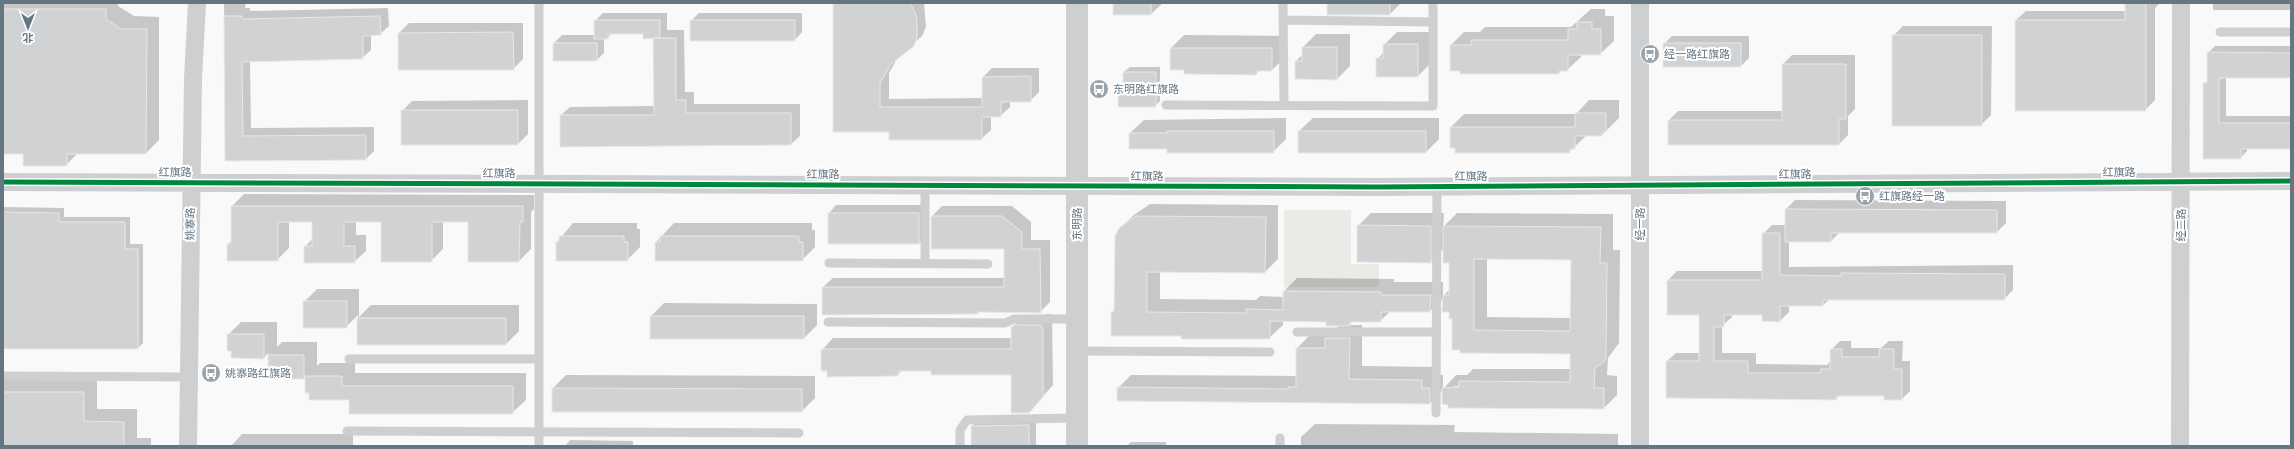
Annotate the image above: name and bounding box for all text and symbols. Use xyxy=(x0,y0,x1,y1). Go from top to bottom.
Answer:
north arrow xyxy=(8,8,48,48)
text: 北 xyxy=(23,30,34,45)
bus stop icon: 经一路红旗路 xyxy=(1639,43,1661,65)
place label: 经一路红旗路 xyxy=(1664,47,1730,62)
bus stop icon: 东明路红旗路 xyxy=(1088,78,1110,100)
place label: 东明路红旗路 xyxy=(1113,82,1179,97)
street label: 红旗路 xyxy=(159,165,192,180)
street label: 红旗路 xyxy=(2103,165,2136,180)
street label: 红旗路 xyxy=(483,166,516,181)
street label: 红旗路 xyxy=(807,167,840,182)
street label: 红旗路 xyxy=(1779,167,1812,182)
street label: 红旗路 xyxy=(1131,169,1164,184)
street label: 红旗路 xyxy=(1455,169,1488,184)
bus stop icon: 红旗路经一路 xyxy=(1854,185,1876,207)
place label: 红旗路经一路 xyxy=(1879,189,1945,204)
street label: 姚寨路 xyxy=(183,207,198,241)
street label: 东明路 xyxy=(1070,208,1085,241)
street label: 经一路 xyxy=(1633,208,1648,241)
street label: 经二路 xyxy=(2174,209,2189,242)
bus stop icon: 姚寨路红旗路 xyxy=(200,362,222,384)
place label: 姚寨路红旗路 xyxy=(225,366,291,381)

